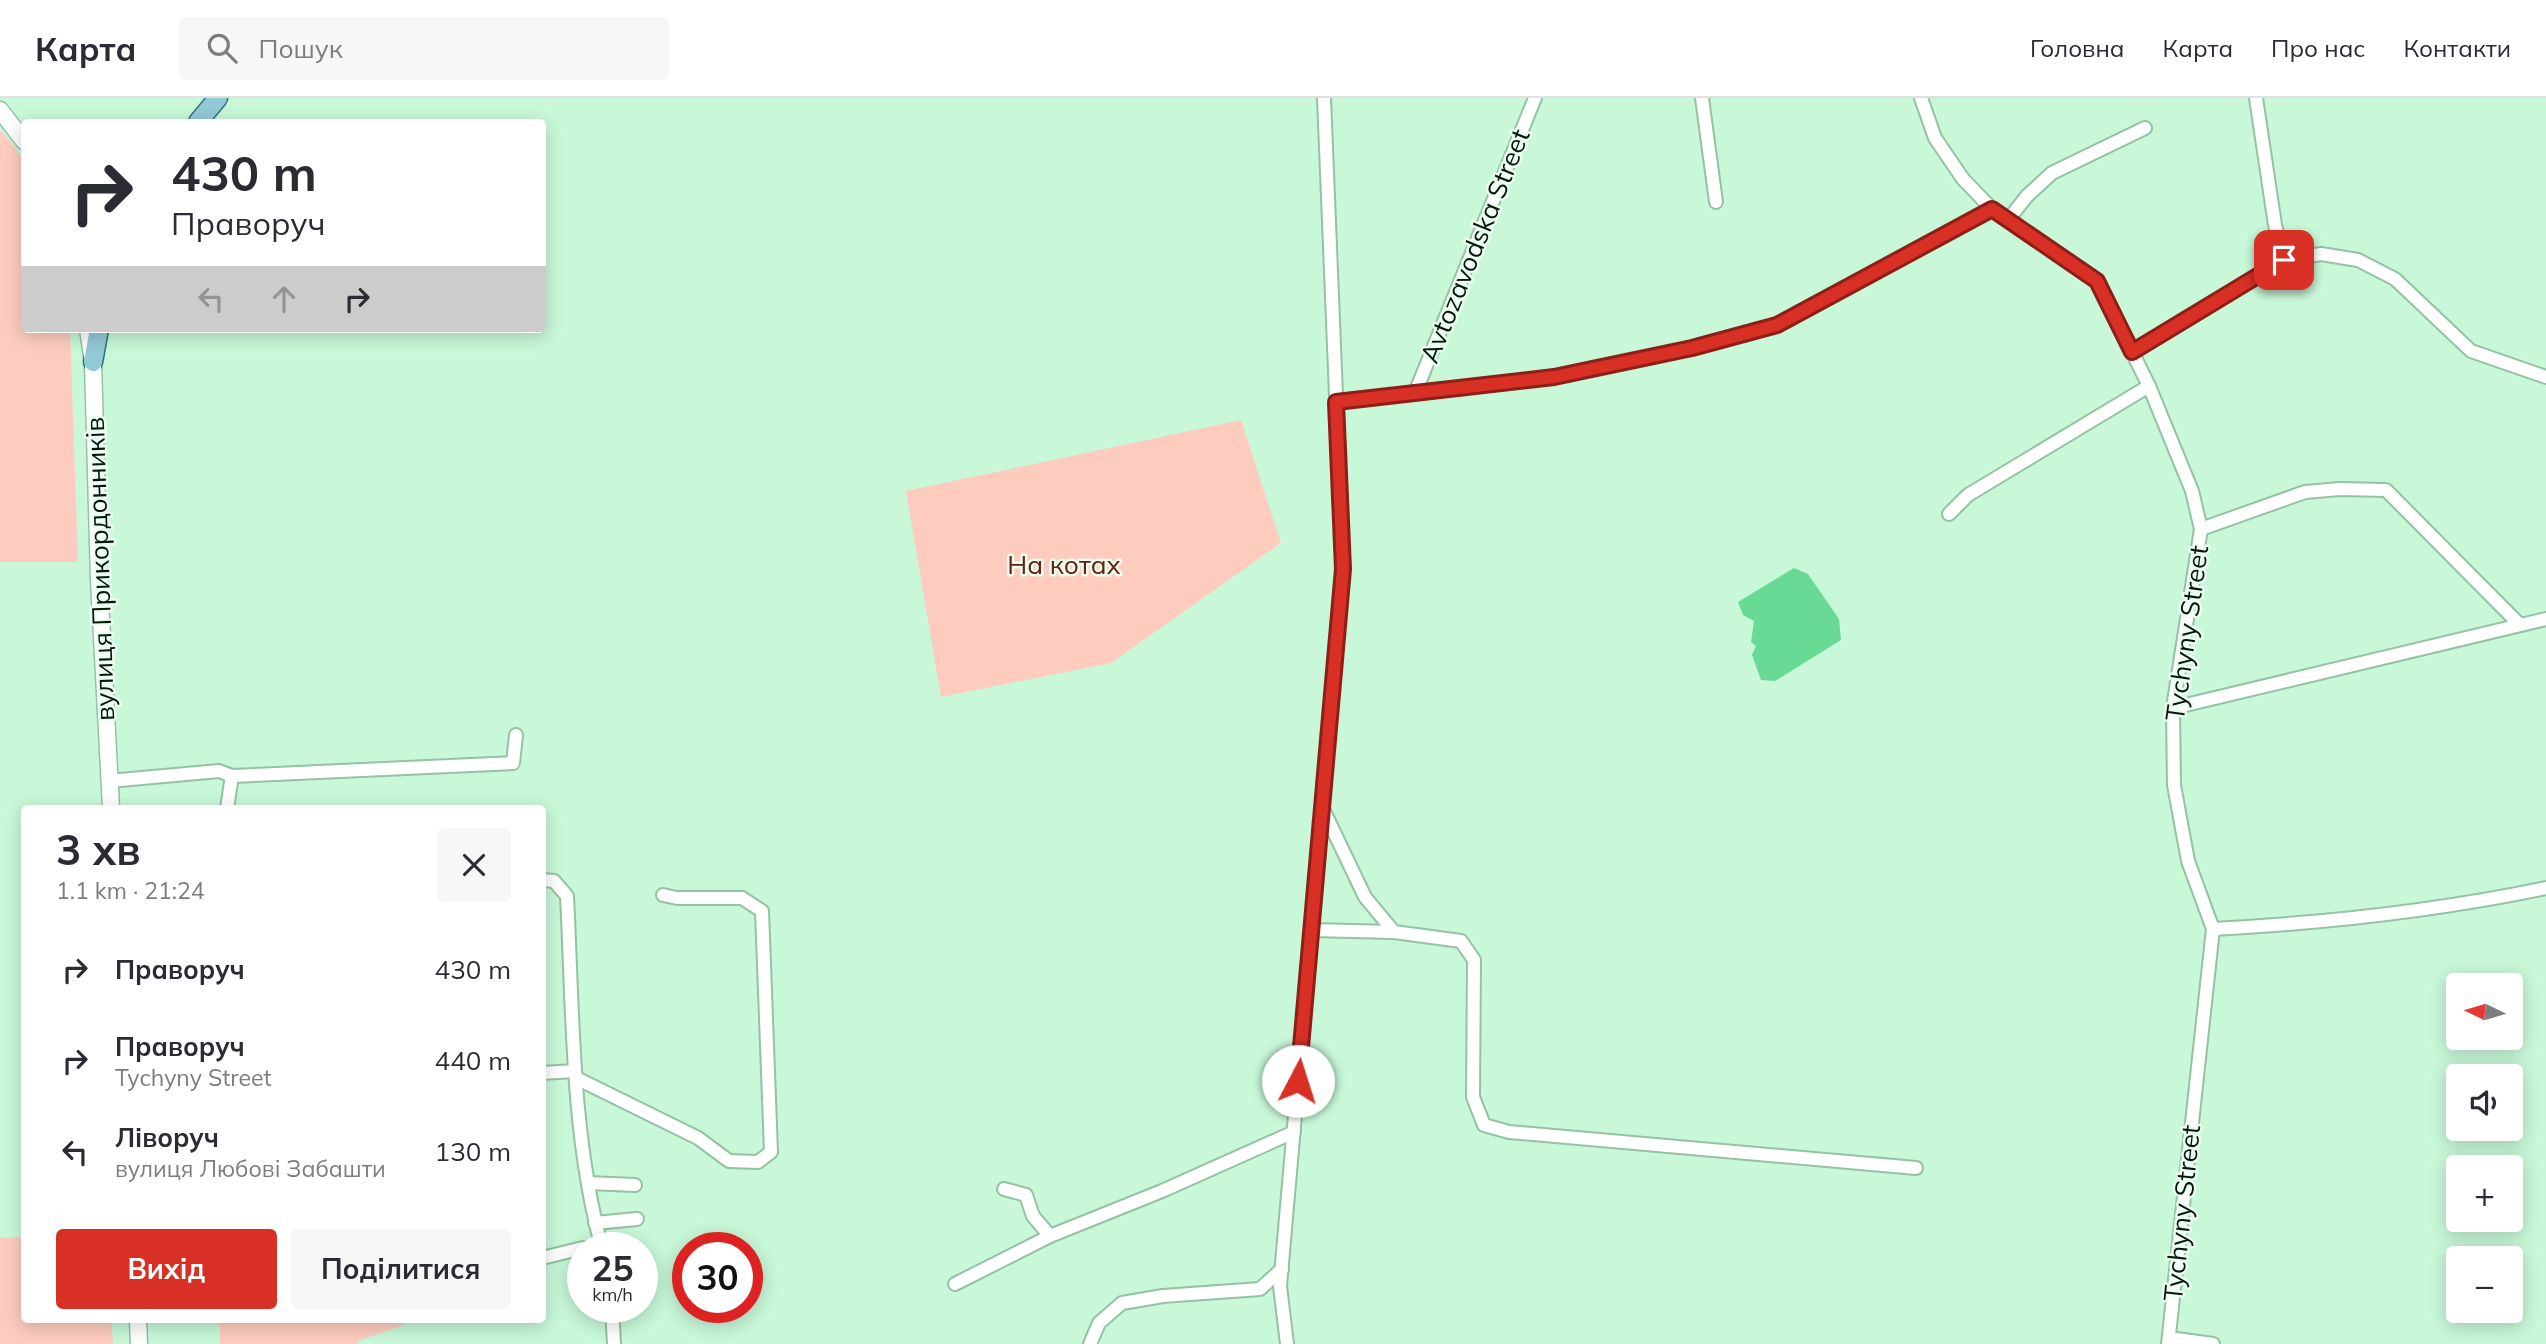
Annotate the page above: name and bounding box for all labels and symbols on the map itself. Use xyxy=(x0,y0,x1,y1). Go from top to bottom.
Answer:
street label: Avtozavodska Street xyxy=(1413,124,1537,368)
pin xyxy=(2254,230,2314,290)
street label: вулиця Прикордонників xyxy=(78,416,121,722)
street label: Tychyny Street xyxy=(2158,543,2215,723)
park label: На котах xyxy=(1007,548,1121,581)
north arrow xyxy=(2446,973,2524,1050)
position arrow xyxy=(1261,1044,1335,1118)
street label: Tychyny Street xyxy=(2156,1123,2207,1303)
speed limit sign: 30 xyxy=(672,1232,763,1323)

